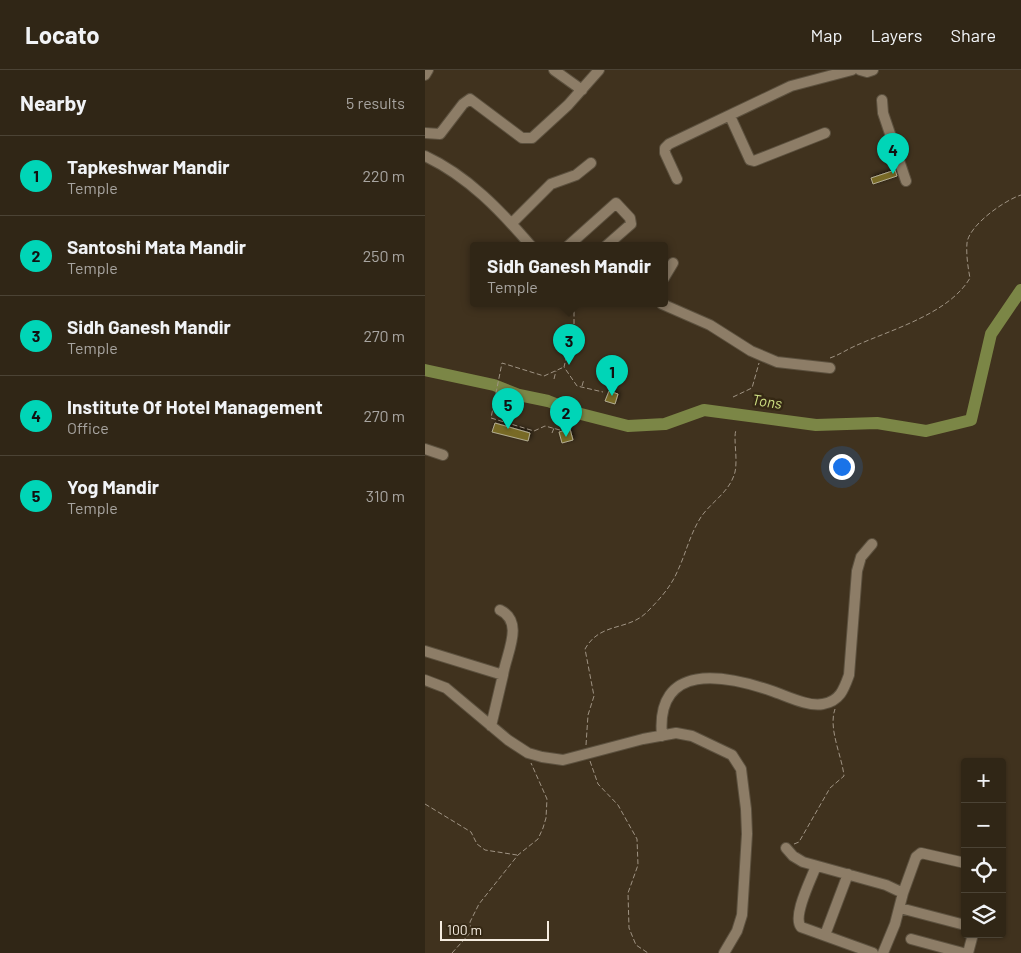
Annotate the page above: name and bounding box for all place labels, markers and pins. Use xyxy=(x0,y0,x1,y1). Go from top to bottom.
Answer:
pin: 4 xyxy=(877,133,909,174)
pin: 3 xyxy=(553,324,585,365)
pin: 1 xyxy=(596,355,628,396)
pin: 5 xyxy=(492,388,524,429)
pin: 2 xyxy=(550,396,582,437)

